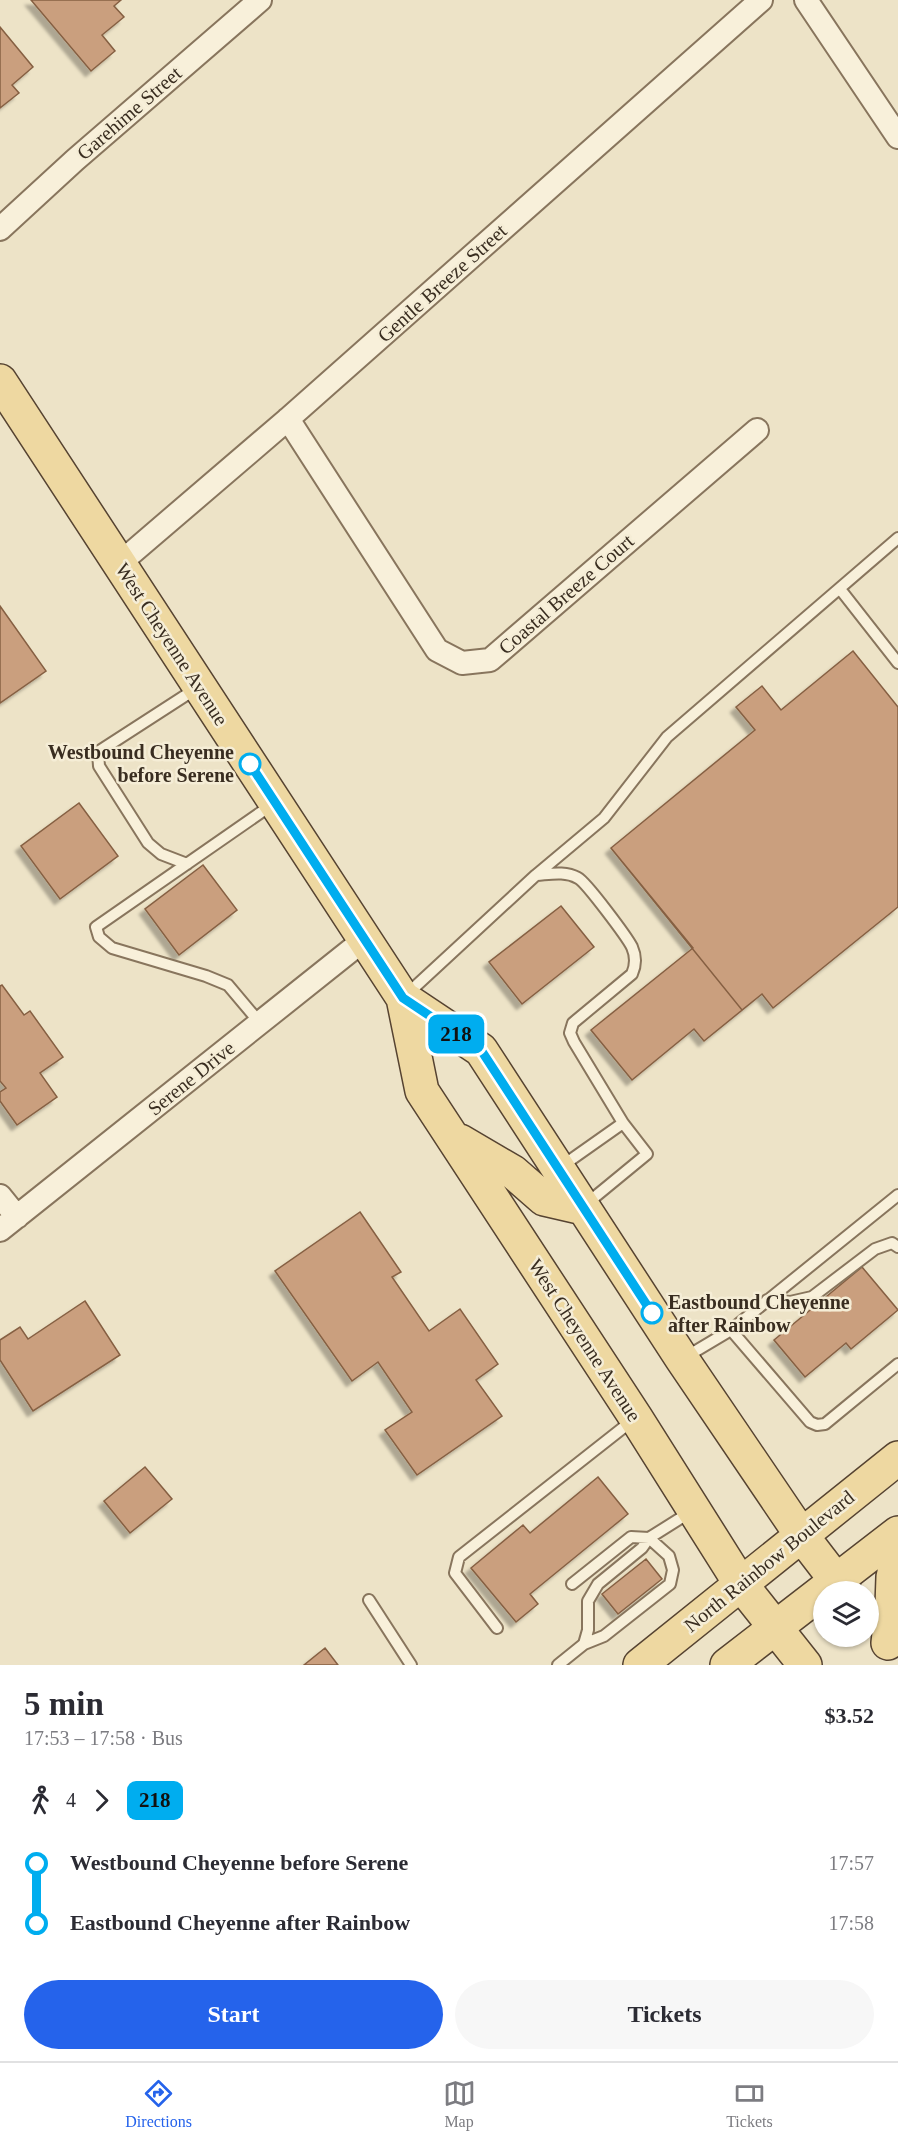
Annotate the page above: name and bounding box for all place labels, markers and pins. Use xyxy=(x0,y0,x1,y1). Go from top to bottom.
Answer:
place label: Westbound Cheyenne before Serene xyxy=(48,741,234,786)
marker: Westbound Cheyenne before Serene xyxy=(239,753,261,775)
place label: Eastbound Cheyenne after Rainbow xyxy=(668,1291,850,1336)
marker: Eastbound Cheyenne after Rainbow xyxy=(641,1302,663,1324)

